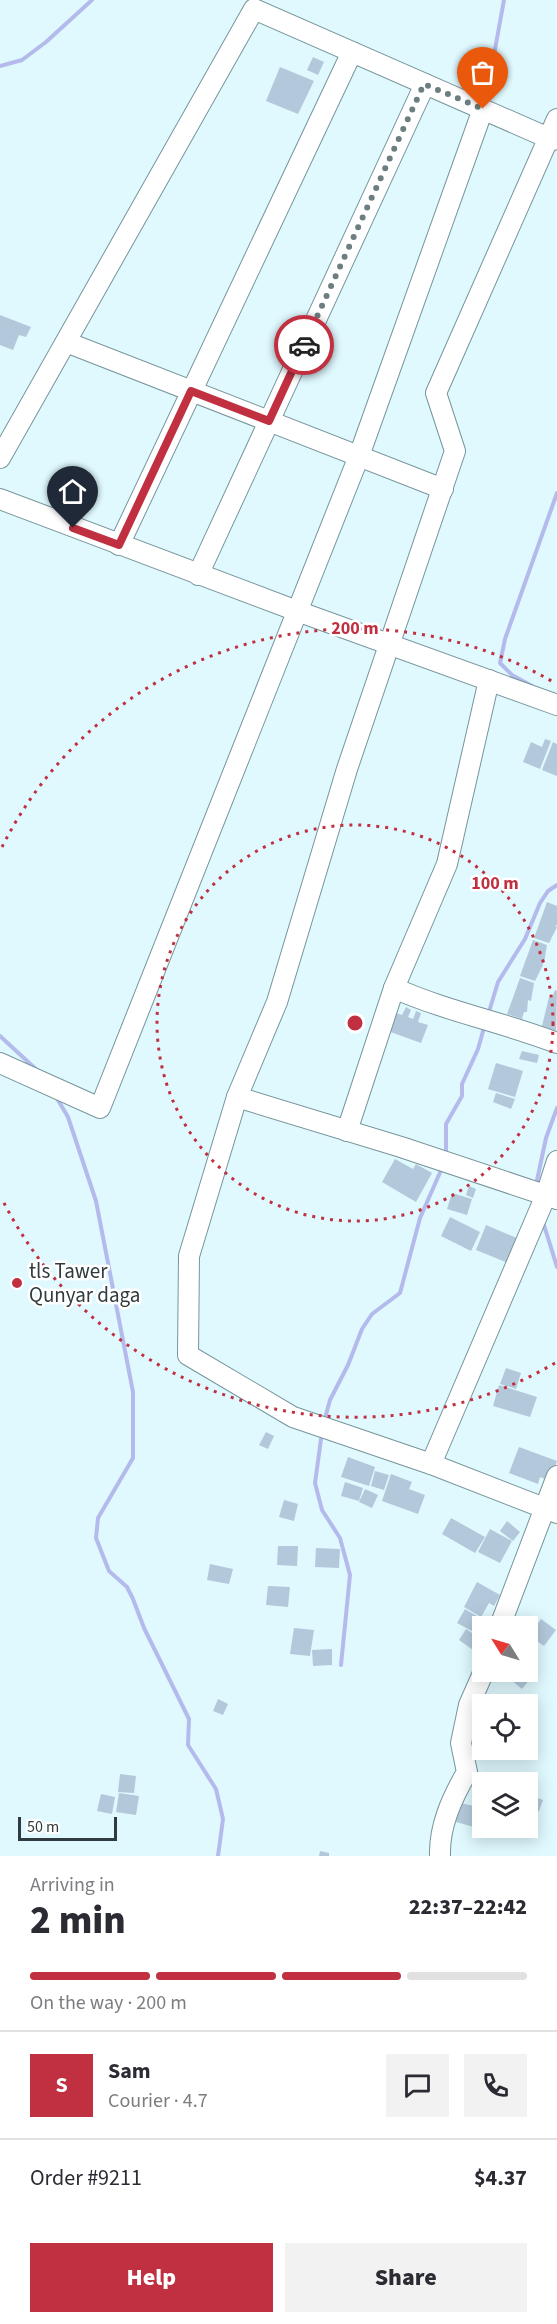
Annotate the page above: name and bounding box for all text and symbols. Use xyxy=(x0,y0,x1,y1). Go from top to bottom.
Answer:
pin xyxy=(457,47,508,109)
icon: bag xyxy=(466,56,499,89)
courier xyxy=(274,315,334,375)
icon: car xyxy=(288,329,321,362)
pin xyxy=(47,466,98,528)
icon: home xyxy=(56,475,89,508)
text: 200 m xyxy=(331,616,379,641)
text: 100 m xyxy=(471,871,519,896)
centre of rings xyxy=(345,1013,365,1033)
place label: tls Tawer Qunyar daga xyxy=(29,1256,140,1310)
marker: tls Tawer Qunyar daga xyxy=(10,1276,24,1290)
north arrow xyxy=(472,1616,538,1682)
map controls xyxy=(472,1616,538,1838)
button: locate xyxy=(472,1694,538,1760)
button: layers xyxy=(472,1772,538,1838)
scale bar xyxy=(18,1814,117,1842)
text: 50 m xyxy=(27,1816,59,1838)
text: Arriving in xyxy=(30,1871,115,1899)
text: 22:37–22:42 xyxy=(409,1891,527,1923)
text: 2 min xyxy=(30,1893,126,1949)
text: On the way · 200 m xyxy=(30,1989,187,2017)
button: chat xyxy=(386,2054,449,2117)
button: phone xyxy=(464,2054,527,2117)
text: Sam xyxy=(108,2055,151,2087)
text: S xyxy=(55,2069,68,2101)
text: Courier · 4.7 xyxy=(108,2087,208,2115)
text: Order #9211 xyxy=(30,2162,142,2194)
text: $4.37 xyxy=(474,2162,527,2194)
button: Help xyxy=(30,2243,273,2312)
button: Share xyxy=(285,2243,527,2312)

